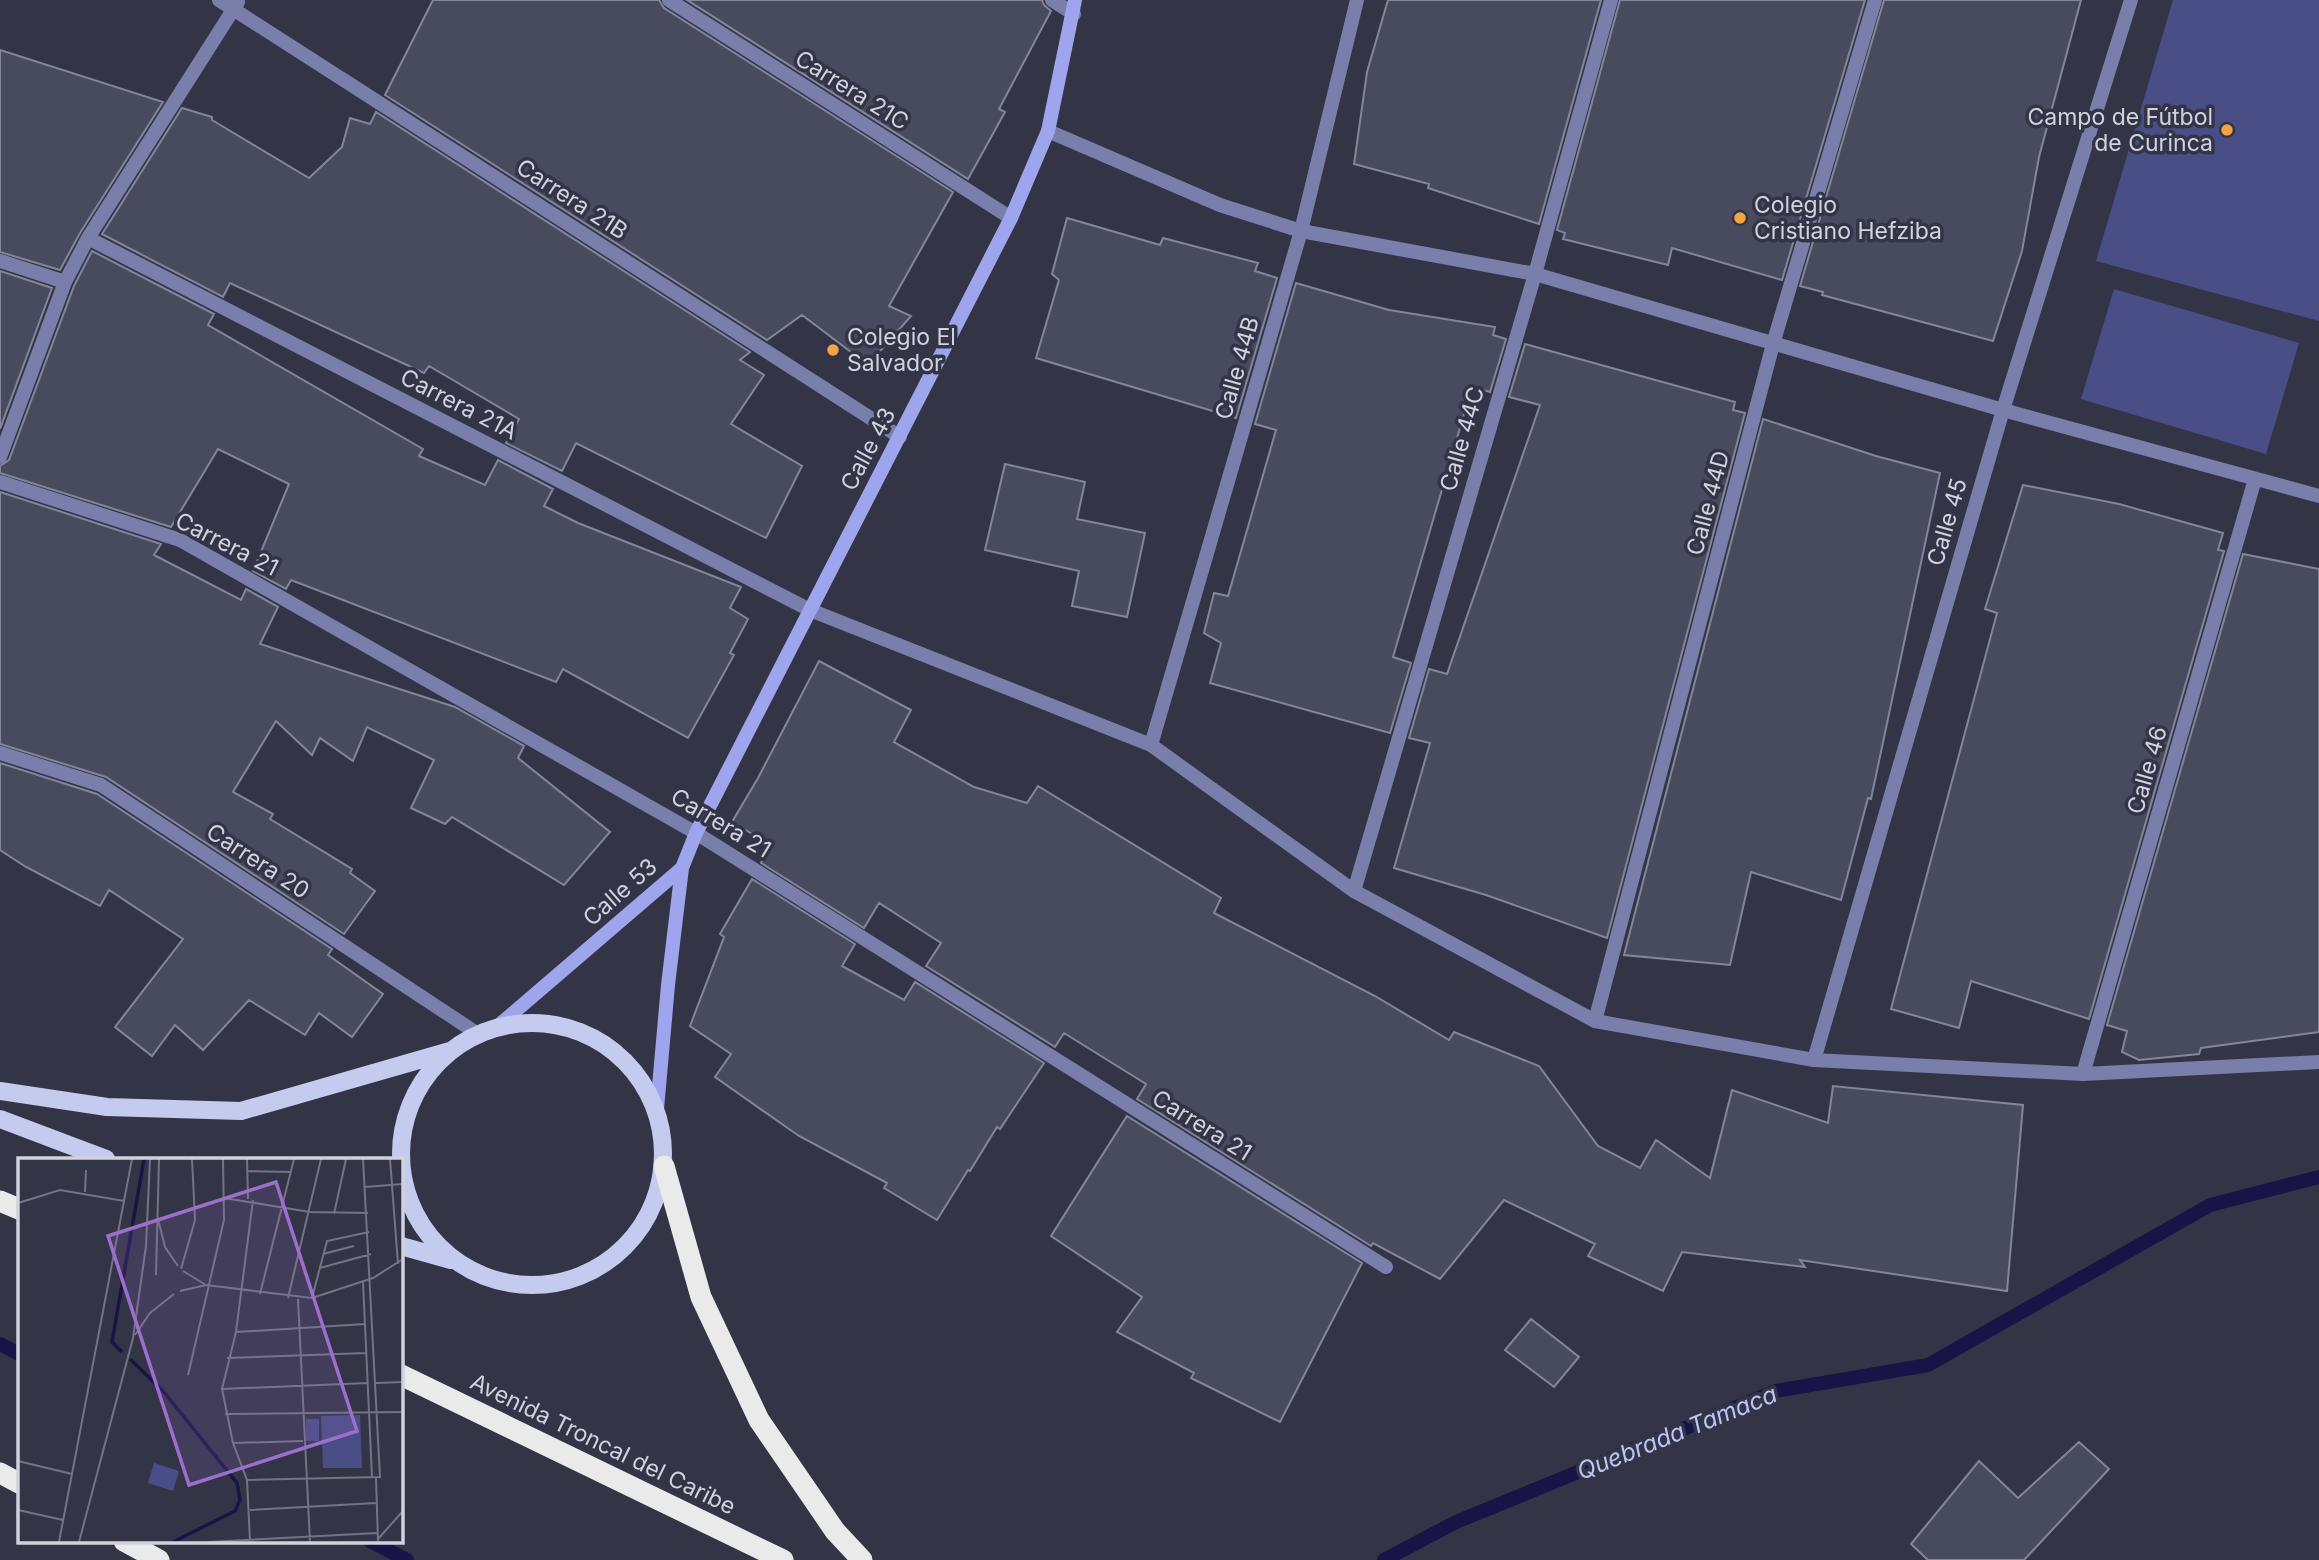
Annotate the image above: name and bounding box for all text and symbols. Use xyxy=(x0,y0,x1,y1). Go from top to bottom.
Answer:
street label: Carrera 21C xyxy=(790,44,914,136)
place label: Campo de Fútbol de Curinca xyxy=(2027,103,2213,157)
marker: Campo de Fútbol de Curinca xyxy=(2219,122,2235,138)
street label: Carrera 21B xyxy=(511,153,633,245)
place label: Colegio Cristiano Hefziba xyxy=(1754,191,1942,245)
marker: Colegio Cristiano Hefziba xyxy=(1732,210,1748,226)
street label: Calle 44B xyxy=(1209,313,1265,423)
place label: Colegio El Salvador xyxy=(847,323,956,377)
marker: Colegio El Salvador xyxy=(825,342,841,358)
street label: Carrera 21A xyxy=(396,363,522,446)
street label: Calle 44C xyxy=(1434,384,1490,494)
street label: Calle 43 xyxy=(835,403,901,495)
street label: Calle 44D xyxy=(1681,448,1735,558)
street label: Calle 45 xyxy=(1921,475,1973,569)
street label: Carrera 21 xyxy=(171,506,283,582)
street label: Calle 46 xyxy=(2121,723,2173,817)
street label: Carrera 21 xyxy=(666,782,776,864)
street label: Carrera 20 xyxy=(201,817,315,905)
street label: Calle 53 xyxy=(577,852,663,932)
street label: Carrera 21 xyxy=(1147,1083,1257,1167)
inset map xyxy=(18,1158,402,1542)
street label: Avenida Troncal del Caribe xyxy=(466,1367,740,1521)
water label: Quebrada Tamaca xyxy=(1573,1379,1781,1486)

